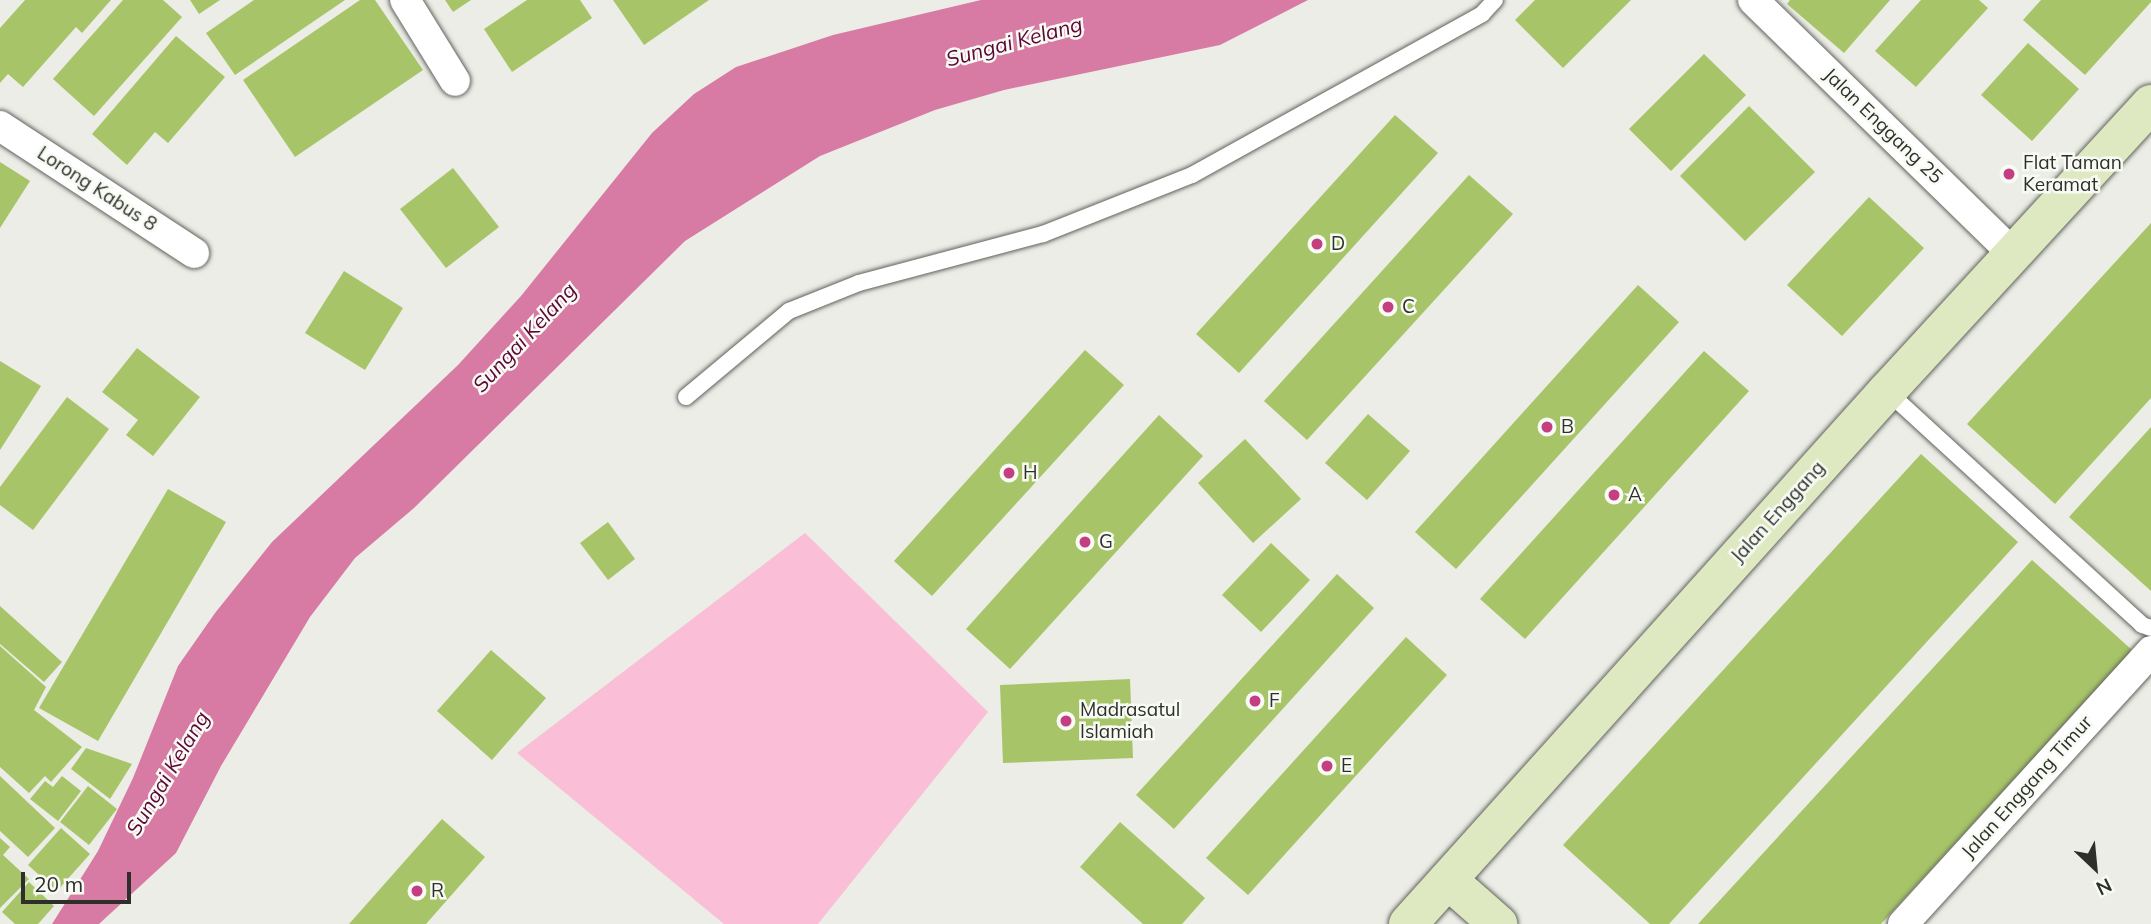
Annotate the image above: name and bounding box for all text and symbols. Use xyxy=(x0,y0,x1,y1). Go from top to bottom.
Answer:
water label: Sungai Kelang xyxy=(943,11,1085,71)
street label: Jalan Enggang 25 xyxy=(1819,63,1947,189)
street label: Lorong Kabus 8 xyxy=(33,142,161,236)
place label: Flat Taman Keramat xyxy=(2023,152,2122,196)
marker: Flat Taman Keramat xyxy=(2001,166,2017,182)
place label: D xyxy=(1331,233,1345,255)
marker: D xyxy=(1309,236,1325,252)
water label: Sungai Kelang xyxy=(467,277,581,397)
place label: C xyxy=(1402,296,1415,318)
marker: C xyxy=(1380,299,1396,315)
place label: B xyxy=(1561,416,1574,438)
marker: B xyxy=(1539,419,1555,435)
street label: Jalan Enggang xyxy=(1726,456,1830,568)
place label: H xyxy=(1023,462,1038,484)
marker: H xyxy=(1001,465,1017,481)
place label: A xyxy=(1628,484,1642,506)
marker: A xyxy=(1606,487,1622,503)
place label: G xyxy=(1099,531,1113,553)
marker: G xyxy=(1077,534,1093,550)
place label: F xyxy=(1269,690,1280,712)
marker: F xyxy=(1247,693,1263,709)
place label: Madrasatul Islamiah xyxy=(1080,699,1180,743)
water label: Sungai Kelang xyxy=(120,706,214,840)
street label: Jalan Enggang Timur xyxy=(1957,711,2097,863)
marker: Madrasatul Islamiah xyxy=(1058,713,1074,729)
place label: E xyxy=(1341,755,1352,777)
marker: E xyxy=(1319,758,1335,774)
north arrow xyxy=(2060,833,2130,903)
scale bar xyxy=(24,858,135,902)
text: 20 m xyxy=(34,871,83,897)
text: N xyxy=(2092,873,2116,901)
place label: R xyxy=(431,880,444,902)
marker: R xyxy=(409,883,425,899)

